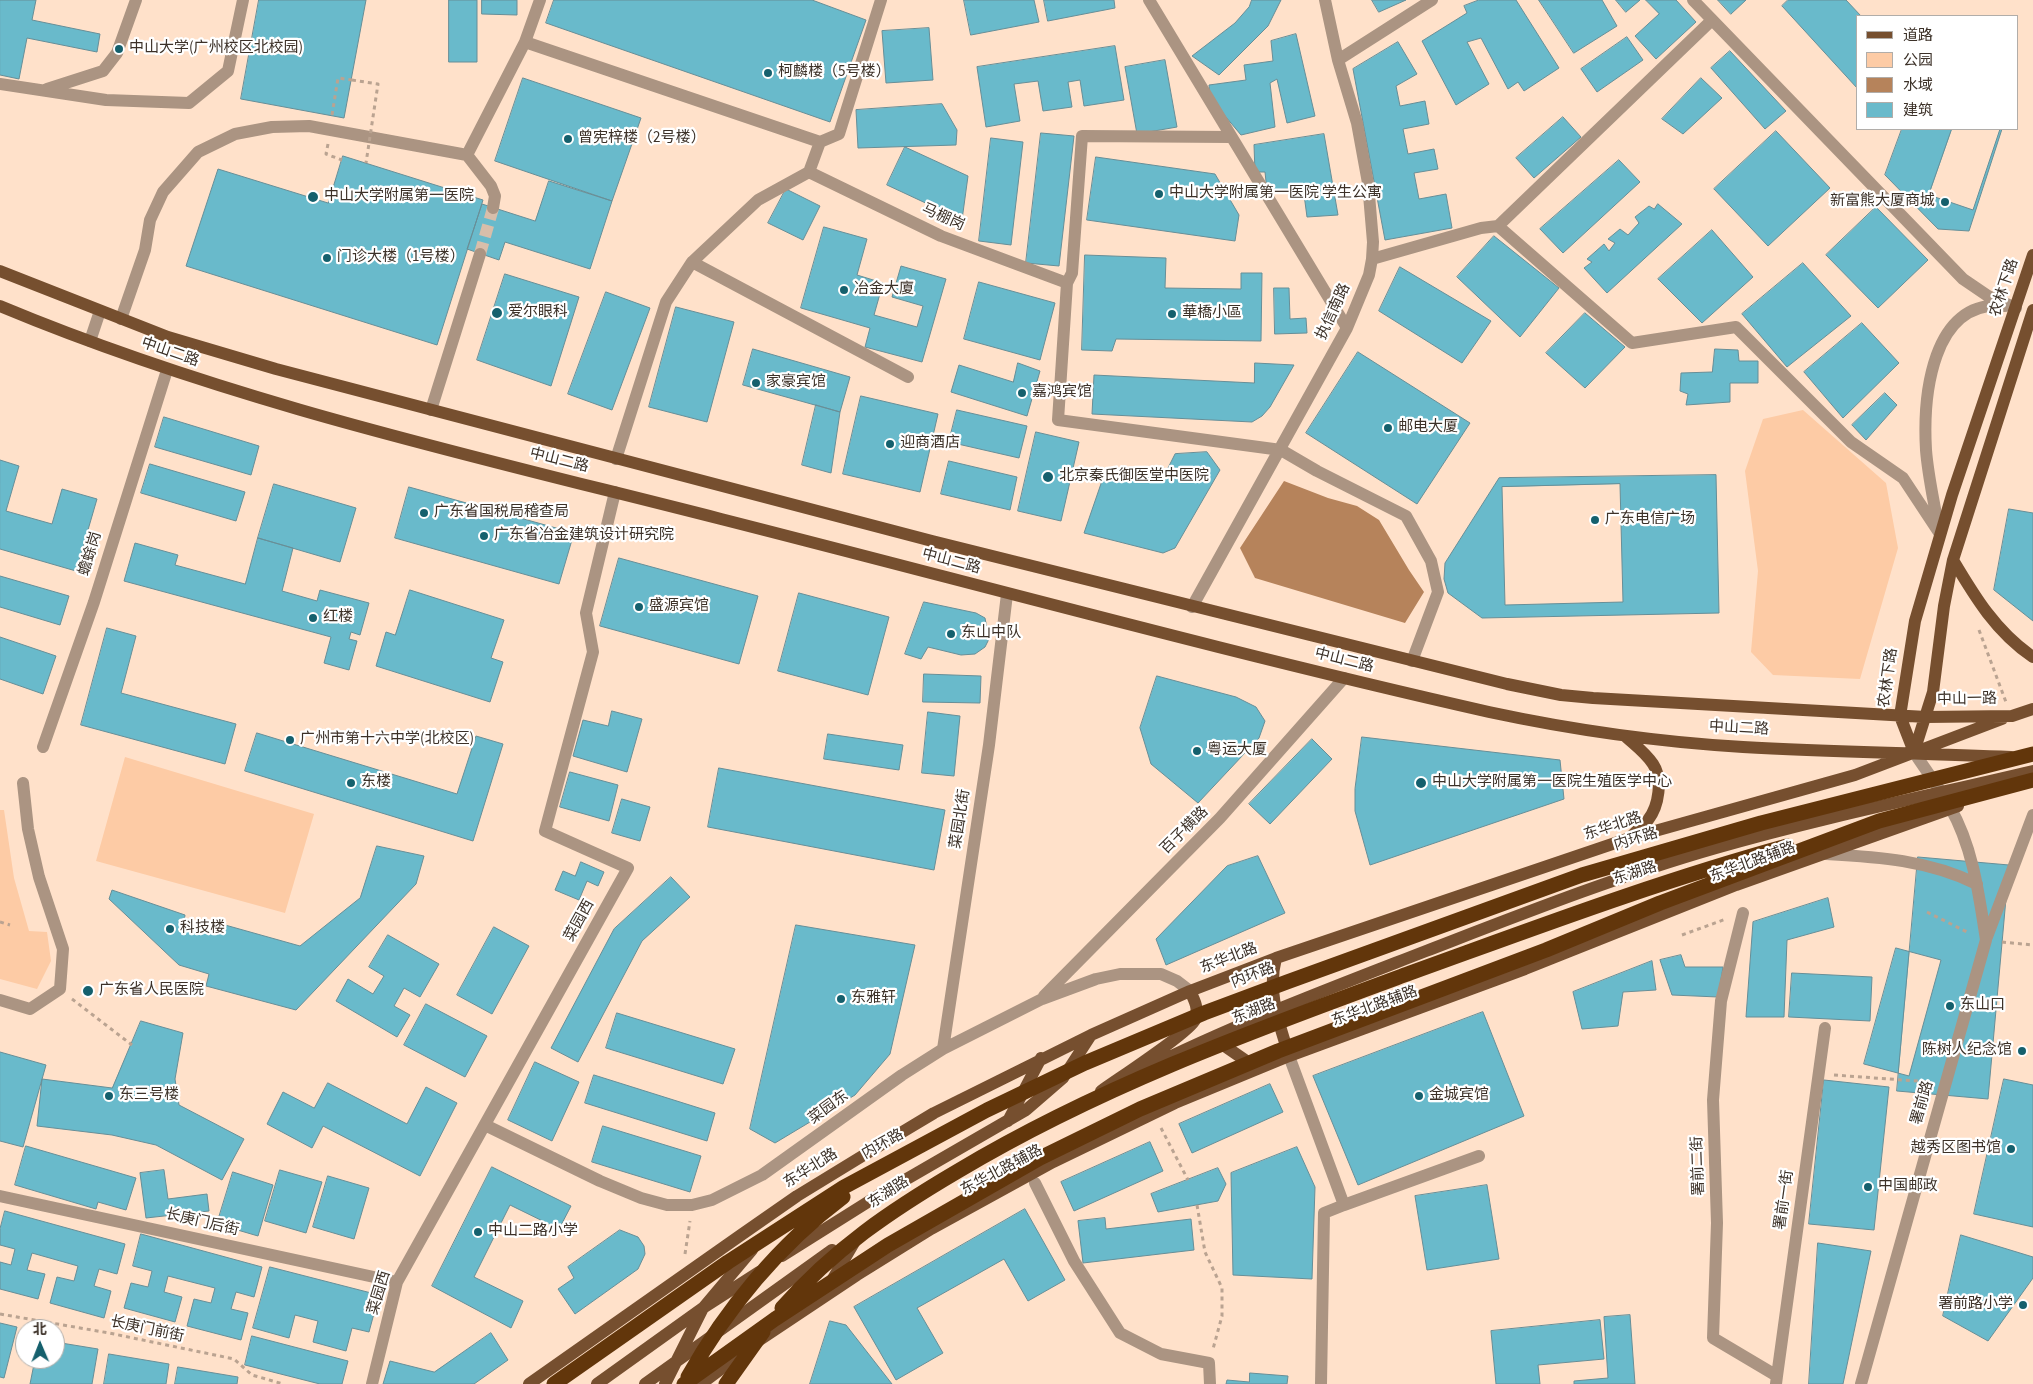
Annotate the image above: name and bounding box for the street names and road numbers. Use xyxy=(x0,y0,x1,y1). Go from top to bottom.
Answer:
street label: 马棚岗 xyxy=(919,201,967,235)
street label: 农林下路 xyxy=(1987,257,2023,319)
street label: 执信南路 xyxy=(1313,281,1355,343)
street label: 中山二路 xyxy=(139,335,201,371)
street label: 中山二路 xyxy=(528,445,590,477)
street label: 蟾蜍岗 xyxy=(76,530,106,578)
street label: 中山二路 xyxy=(920,546,982,578)
street label: 中山二路 xyxy=(1313,645,1375,677)
street label: 农林下路 xyxy=(1876,647,1902,709)
street label: 中山一路 xyxy=(1937,690,1997,710)
street label: 中山二路 xyxy=(1709,718,1769,740)
street label: 菜园北街 xyxy=(947,788,975,850)
street label: 百子横路 xyxy=(1157,803,1213,859)
street label: 东华北路 xyxy=(1582,809,1644,845)
street label: 内环路 xyxy=(1612,825,1660,855)
street label: 东华北路辅路 xyxy=(1708,839,1798,887)
street label: 东湖路 xyxy=(1611,858,1659,890)
street label: 菜园西 xyxy=(561,897,599,945)
street label: 东华北路 xyxy=(1198,940,1260,978)
street label: 内环路 xyxy=(1229,960,1277,992)
street label: 东华北路辅路 xyxy=(1330,983,1420,1031)
street label: 东湖路 xyxy=(1230,996,1278,1028)
street label: 署前路 xyxy=(1908,1079,1938,1127)
street label: 菜园东 xyxy=(806,1087,852,1129)
street label: 内环路 xyxy=(859,1126,907,1164)
street label: 署前二街 xyxy=(1689,1136,1709,1196)
street label: 东华北路辅路 xyxy=(958,1142,1046,1200)
street label: 东华北路 xyxy=(781,1145,841,1193)
street label: 署前一街 xyxy=(1772,1169,1798,1231)
street label: 东湖路 xyxy=(865,1173,913,1213)
street label: 长庚门后街 xyxy=(163,1206,241,1240)
street label: 菜园西 xyxy=(365,1269,395,1317)
street label: 长庚门前街 xyxy=(108,1313,186,1347)

